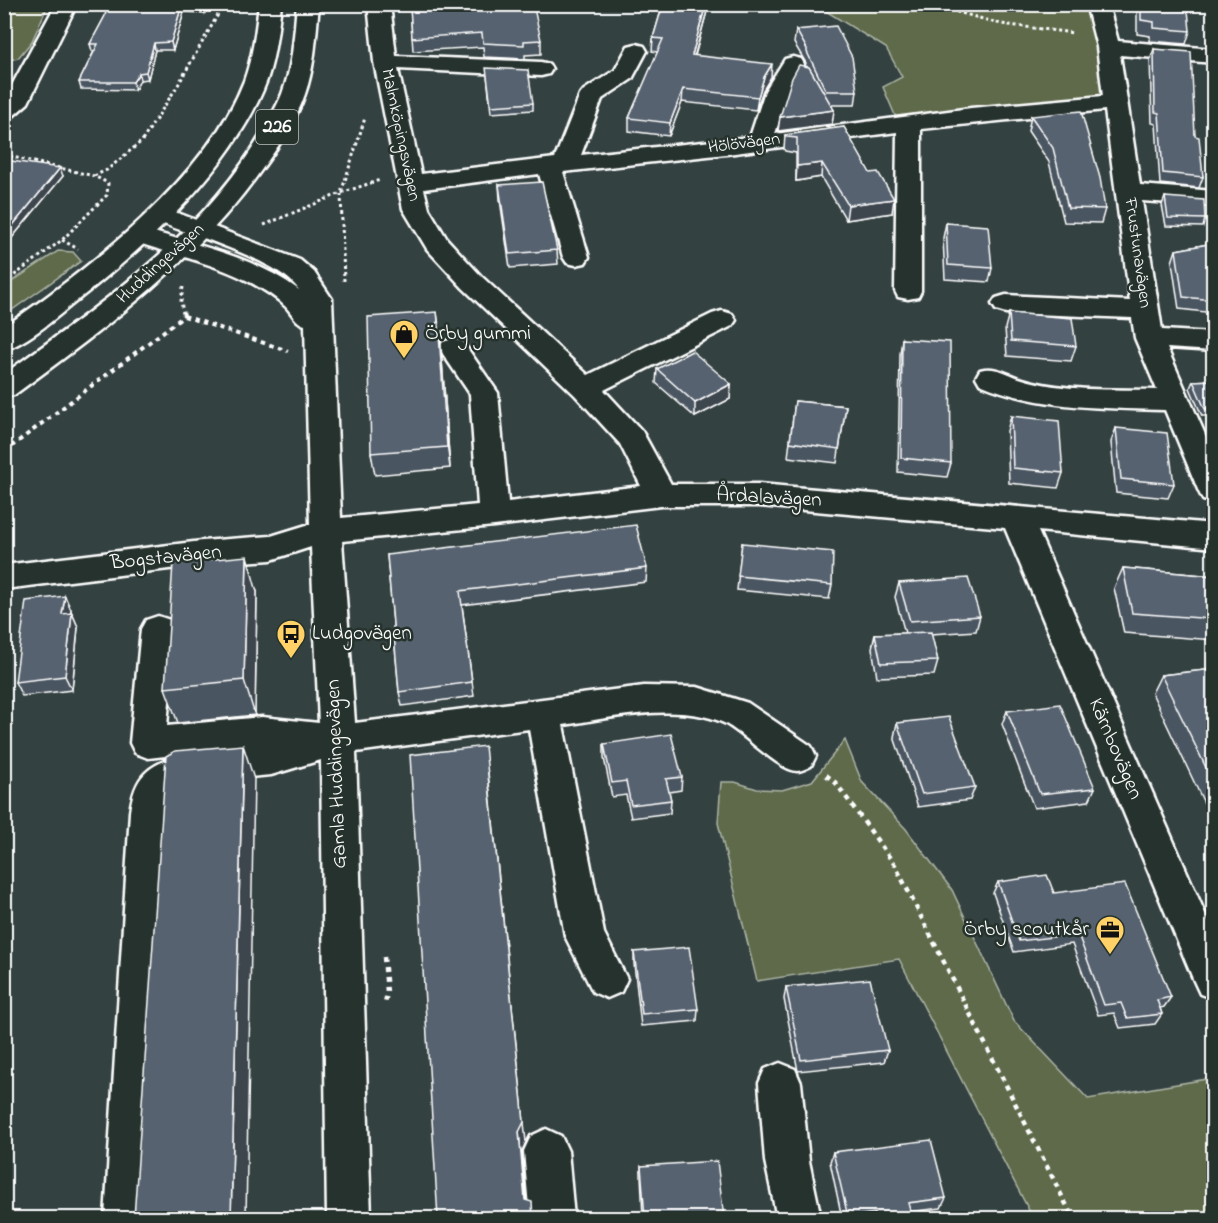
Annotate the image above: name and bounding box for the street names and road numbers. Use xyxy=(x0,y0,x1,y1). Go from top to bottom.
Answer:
street label: Malmköpingsvägen xyxy=(372,66,427,204)
road number: 226 xyxy=(256,110,298,144)
street label: Hölövägen xyxy=(706,127,782,162)
street label: Frustunavägen xyxy=(1115,195,1158,310)
street label: Huddingevägen xyxy=(111,217,211,311)
street label: Årdalavägen xyxy=(715,479,822,518)
street label: Bogstavägen xyxy=(108,537,223,581)
street label: Gamla Huddingevägen xyxy=(319,679,357,869)
street label: Kärnbovägen xyxy=(1078,694,1150,805)

